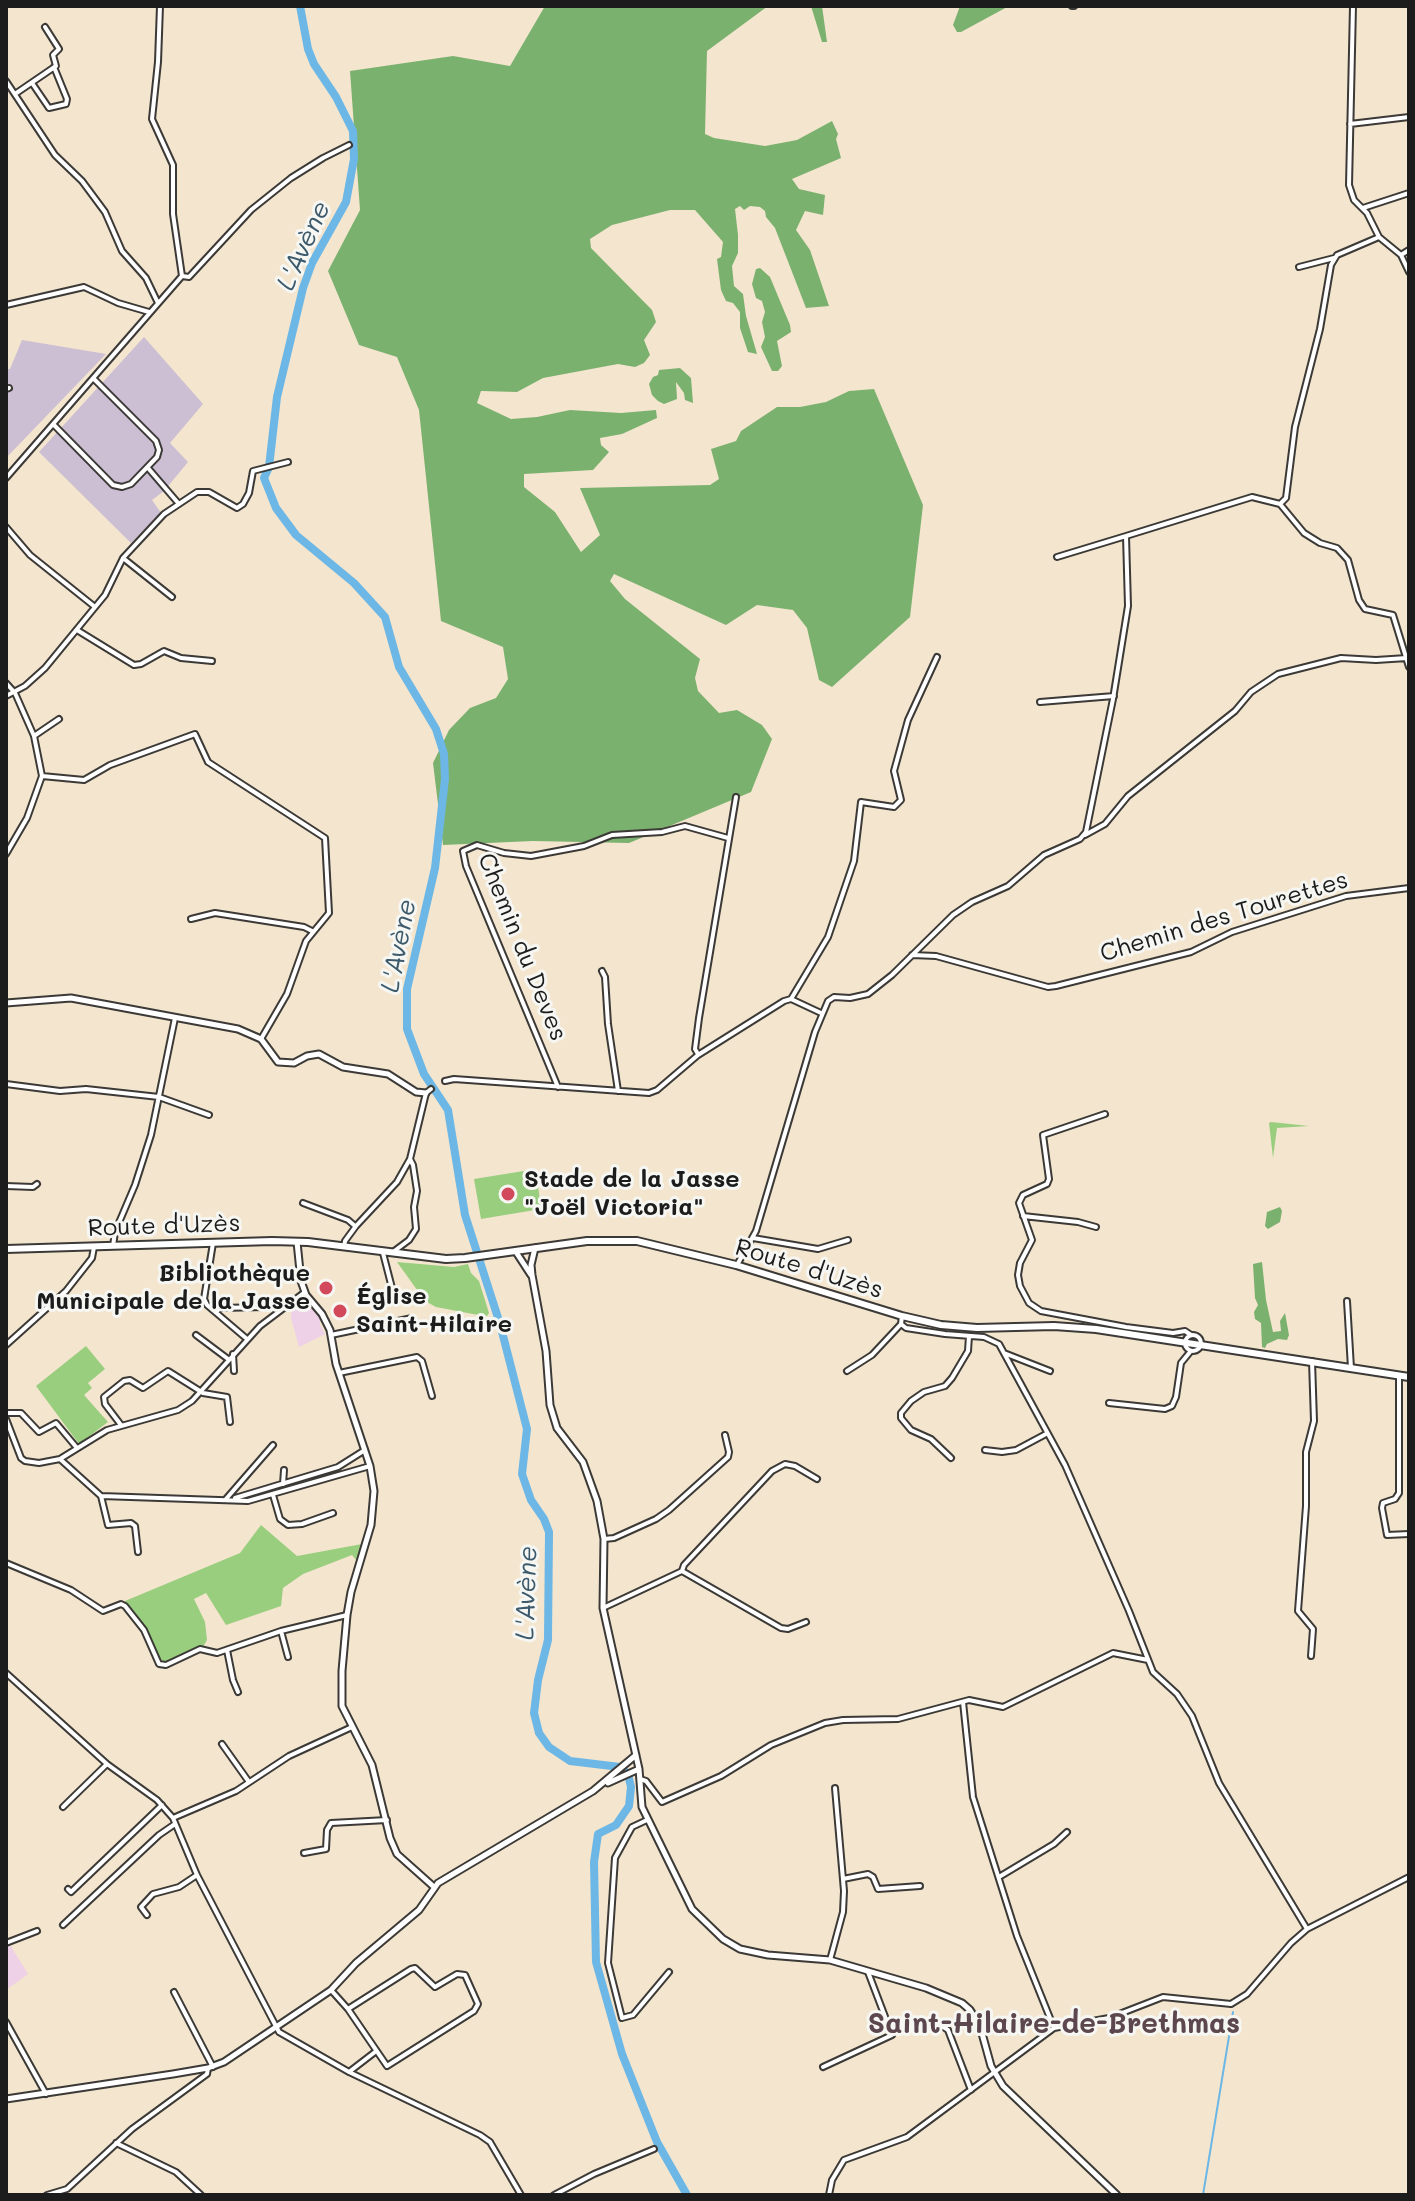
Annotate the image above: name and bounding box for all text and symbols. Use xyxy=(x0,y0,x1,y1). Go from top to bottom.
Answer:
water label: L'Avène xyxy=(271,197,337,295)
street label: Chemin du Deves xyxy=(471,849,573,1045)
street label: Chemin des Tourettes xyxy=(1097,866,1351,968)
water label: L'Avène xyxy=(375,897,423,995)
place label: Stade de la Jasse "Joël Victoria" xyxy=(524,1166,740,1222)
marker: Stade de la Jasse "Joël Victoria" xyxy=(499,1185,517,1203)
street label: Route d'Uzès xyxy=(87,1209,241,1243)
street label: Route d'Uzès xyxy=(732,1233,886,1305)
place label: Bibliothèque Municipale de la Jasse xyxy=(36,1260,310,1316)
marker: Bibliothèque Municipale de la Jasse xyxy=(317,1279,335,1297)
place label: Église Saint-Hilaire xyxy=(356,1283,512,1339)
marker: Église Saint-Hilaire xyxy=(331,1302,349,1320)
water label: L'Avène xyxy=(510,1545,544,1641)
district label: Saint-Hilaire-de-Brethmas xyxy=(868,2007,1240,2041)

